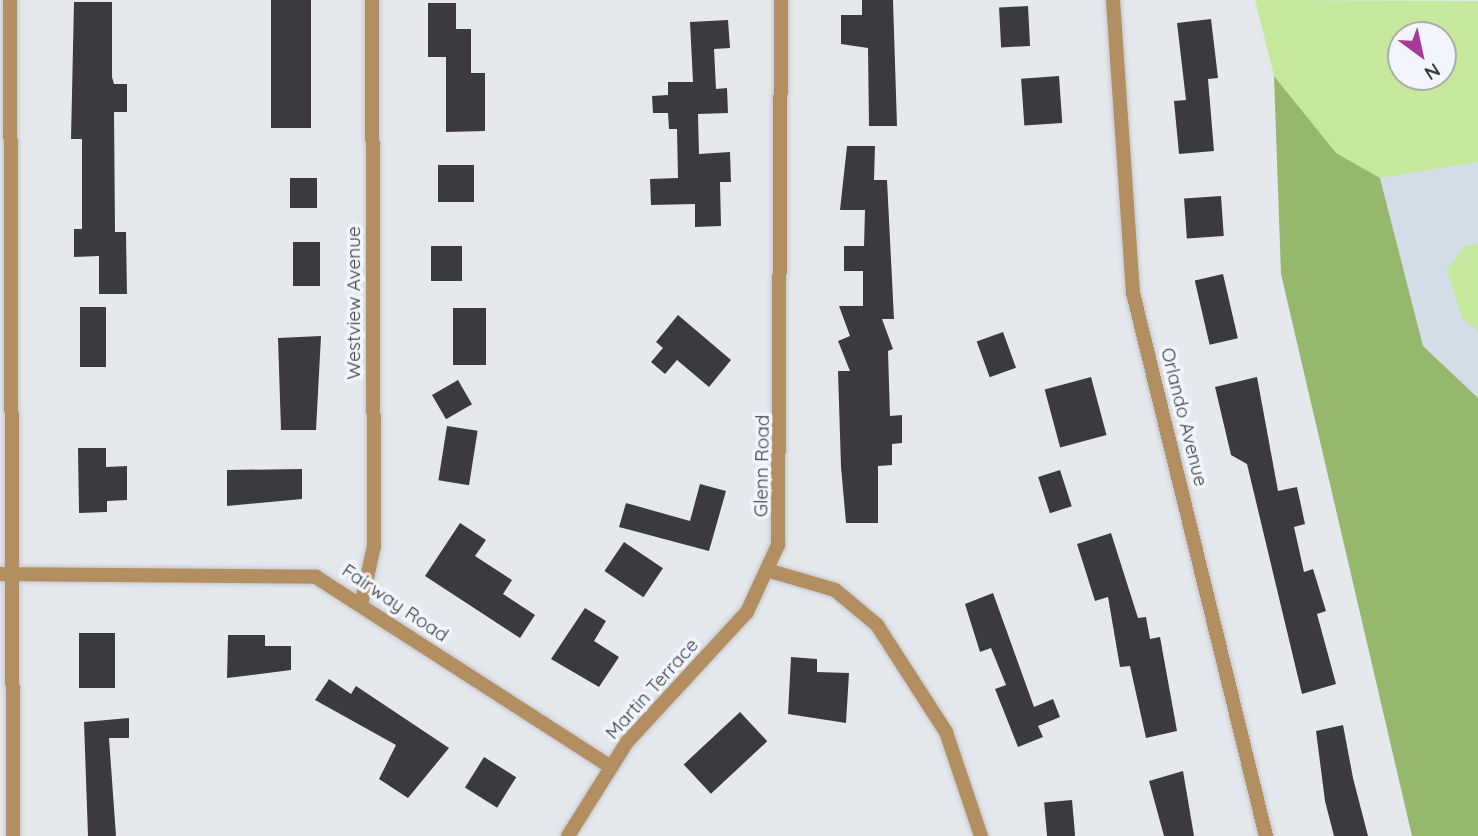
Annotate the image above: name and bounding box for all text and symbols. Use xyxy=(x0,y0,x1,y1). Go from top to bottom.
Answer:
north arrow xyxy=(1387,21,1457,91)
text: N xyxy=(1420,58,1445,86)
street label: Westview Avenue xyxy=(343,226,365,380)
street label: Orlando Avenue xyxy=(1156,345,1212,489)
street label: Glenn Road xyxy=(750,415,774,517)
street label: Fairway Road xyxy=(338,559,452,647)
street label: Martin Terrace xyxy=(601,634,703,744)

